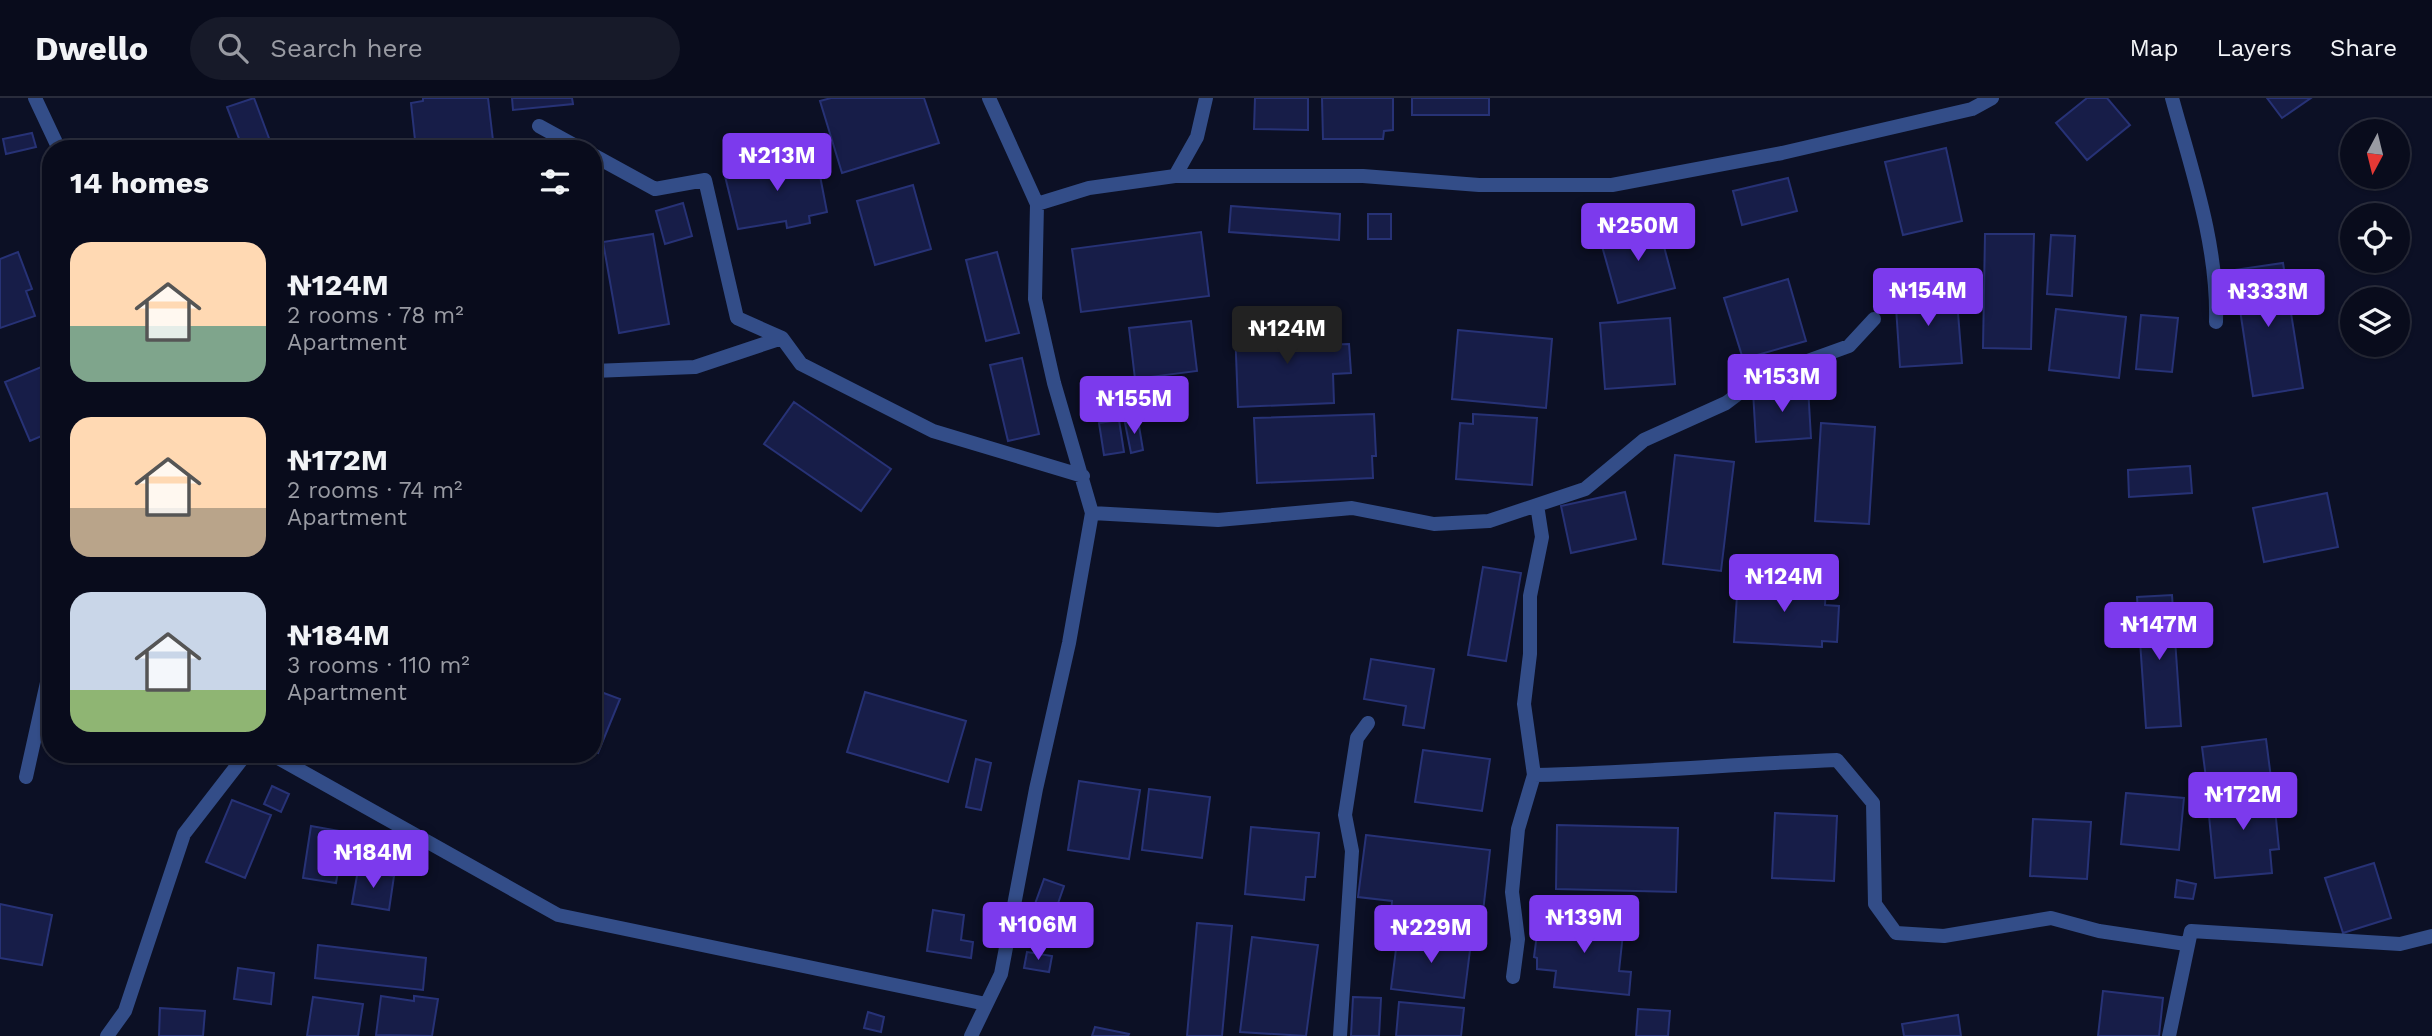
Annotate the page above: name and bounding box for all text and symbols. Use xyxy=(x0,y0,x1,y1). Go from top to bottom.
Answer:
search box xyxy=(190,17,680,80)
text: Dwello xyxy=(35,29,148,68)
icon: search xyxy=(214,29,252,67)
text: Search here xyxy=(270,33,423,63)
text: Map xyxy=(2130,34,2178,62)
text: Layers xyxy=(2216,34,2292,62)
text: Share xyxy=(2330,34,2397,62)
north arrow xyxy=(2340,119,2410,189)
map controls xyxy=(2340,119,2410,357)
pin: ₦213M xyxy=(728,134,826,193)
text: ₦213M xyxy=(738,142,816,169)
icon: filters xyxy=(536,163,574,201)
text: 14 homes xyxy=(70,165,209,200)
button: locate xyxy=(2340,203,2410,273)
pin: ₦250M xyxy=(1589,204,1687,263)
text: ₦250M xyxy=(1597,212,1679,239)
text: ₦124M xyxy=(287,267,389,302)
pin: ₦154M xyxy=(1879,268,1977,328)
icon: home xyxy=(126,270,210,354)
pin: ₦333M xyxy=(2219,270,2317,329)
text: ₦154M xyxy=(1889,277,1967,304)
text: ₦333M xyxy=(2228,278,2308,305)
button: layers xyxy=(2340,287,2410,357)
text: 2 rooms · 78 m² xyxy=(287,302,464,329)
pin: ₦124M xyxy=(1238,306,1336,366)
text: ₦124M xyxy=(1248,315,1326,342)
text: Apartment xyxy=(287,329,407,356)
pin: ₦153M xyxy=(1733,354,1831,414)
text: ₦153M xyxy=(1744,363,1820,390)
pin: ₦155M xyxy=(1085,376,1183,436)
text: ₦155M xyxy=(1096,385,1172,412)
text: ₦172M xyxy=(287,442,388,477)
icon: home xyxy=(126,445,210,529)
text: 2 rooms · 74 m² xyxy=(287,477,462,504)
text: Apartment xyxy=(287,504,407,531)
pin: ₦124M xyxy=(1735,554,1833,614)
text: ₦124M xyxy=(1745,563,1823,590)
pin: ₦147M xyxy=(2110,602,2208,662)
text: ₦147M xyxy=(2120,611,2198,638)
text: ₦184M xyxy=(287,617,390,652)
icon: home xyxy=(126,620,210,704)
text: 3 rooms · 110 m² xyxy=(287,652,470,679)
text: Apartment xyxy=(287,679,407,706)
pin: ₦172M xyxy=(2194,772,2292,832)
text: ₦172M xyxy=(2204,781,2282,808)
pin: ₦184M xyxy=(324,830,422,890)
text: ₦184M xyxy=(333,839,413,866)
pin: ₦139M xyxy=(1535,896,1633,955)
pin: ₦106M xyxy=(989,902,1087,962)
text: ₦139M xyxy=(1545,904,1623,931)
pin: ₦229M xyxy=(1382,906,1480,965)
text: ₦106M xyxy=(999,911,1077,938)
text: ₦229M xyxy=(1390,914,1472,941)

